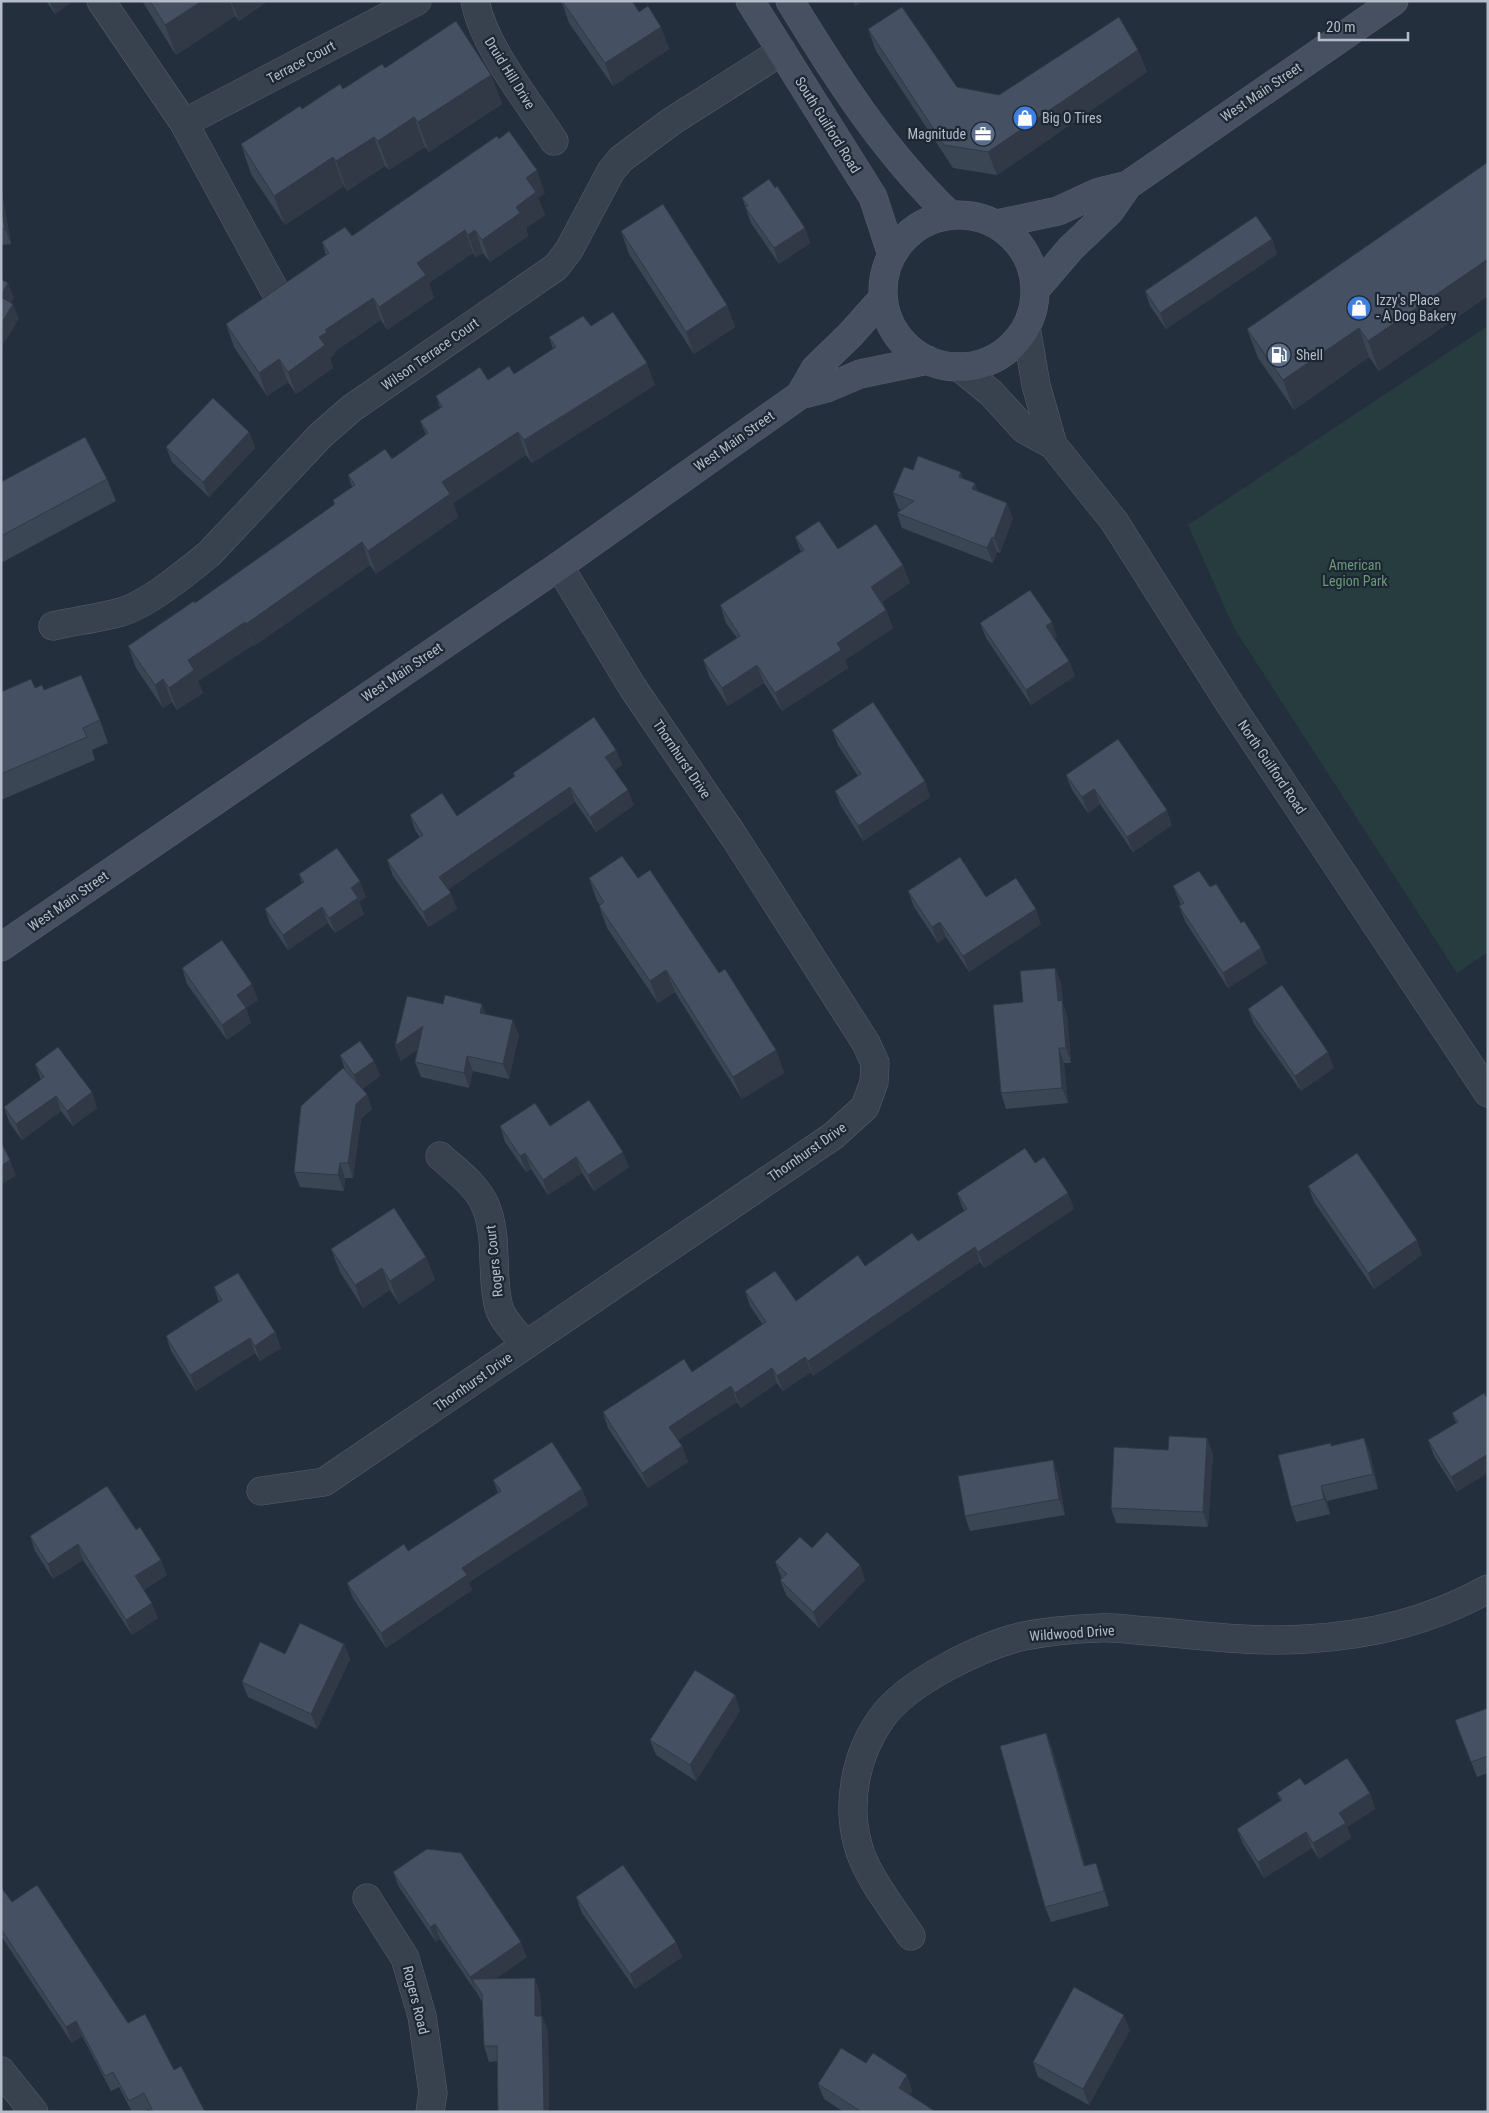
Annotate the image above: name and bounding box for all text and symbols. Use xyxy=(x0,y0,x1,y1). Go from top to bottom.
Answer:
scale bar xyxy=(1319,10,1408,42)
text: 20 m xyxy=(1326,18,1356,36)
street label: Druid Hill Drive xyxy=(482,34,539,112)
street label: Terrace Court xyxy=(264,37,338,87)
street label: West Main Street xyxy=(1218,59,1304,125)
street label: South Guilford Road xyxy=(792,74,864,176)
shop icon: Big O Tires xyxy=(1012,105,1038,131)
place label: Big O Tires xyxy=(1042,110,1102,126)
office icon: Magnitude xyxy=(970,121,996,147)
place label: Magnitude xyxy=(907,126,966,142)
place label: Izzy's Place - A Dog Bakery xyxy=(1376,292,1457,324)
shop icon: Izzy's Place - A Dog Bakery xyxy=(1346,295,1372,321)
street label: Wilson Terrace Court xyxy=(378,314,482,394)
fuel station icon: Shell xyxy=(1266,342,1292,368)
place label: Shell xyxy=(1296,347,1323,363)
street label: West Main Street xyxy=(691,407,777,475)
park label: American Legion Park xyxy=(1322,557,1388,589)
street label: West Main Street xyxy=(359,639,445,705)
street label: Thornhurst Drive xyxy=(650,717,714,802)
street label: North Guilford Road xyxy=(1235,717,1309,817)
street label: West Main Street xyxy=(25,867,111,935)
street label: Thornhurst Drive xyxy=(765,1119,849,1185)
street label: Rogers Court xyxy=(482,1224,506,1298)
street label: Thornhurst Drive xyxy=(431,1349,515,1415)
street label: Wildwood Drive xyxy=(1029,1622,1116,1644)
street label: Rogers Road xyxy=(400,1964,432,2036)

